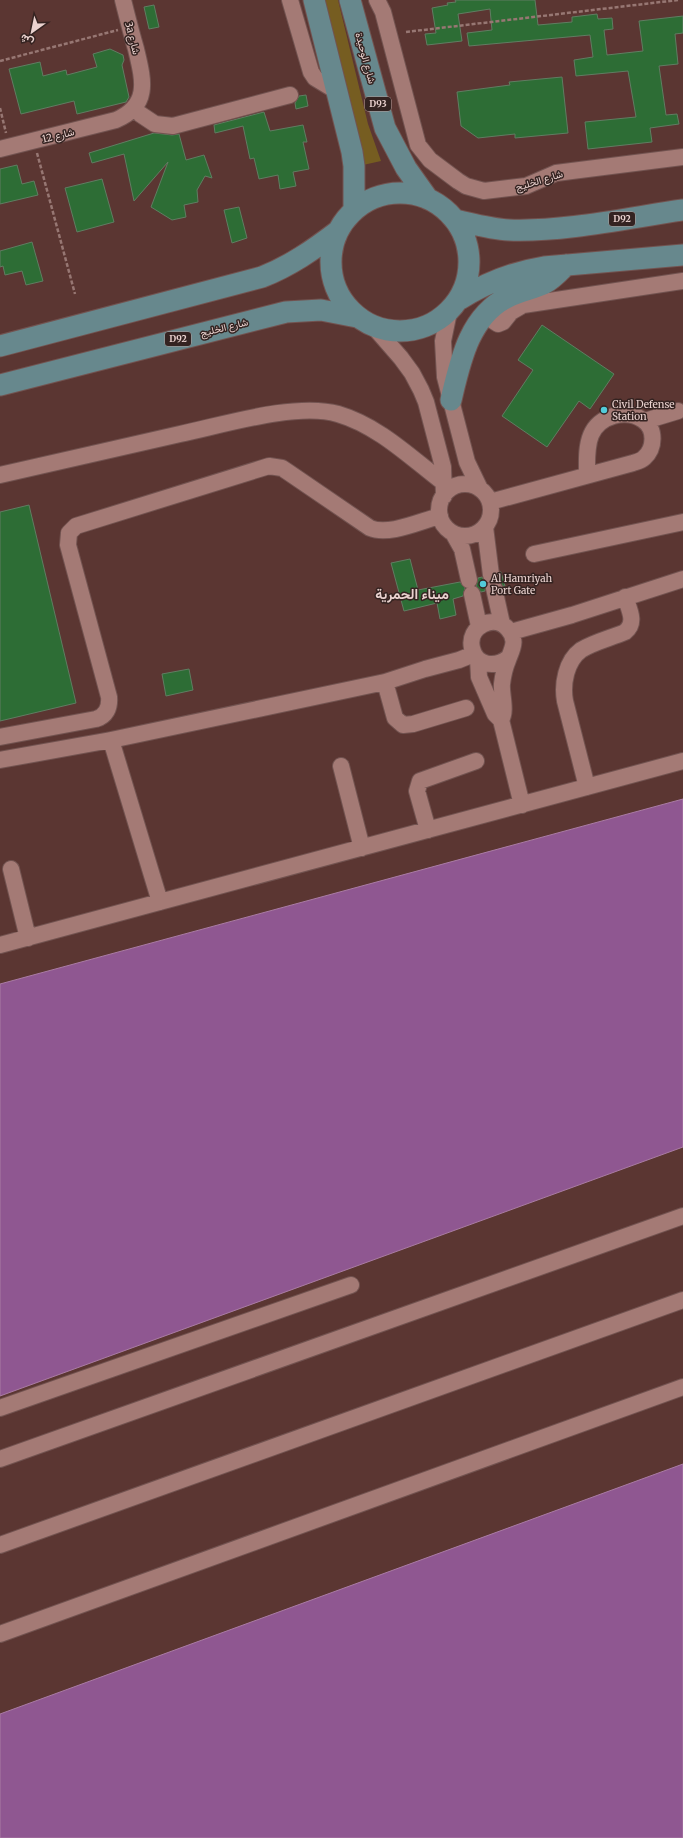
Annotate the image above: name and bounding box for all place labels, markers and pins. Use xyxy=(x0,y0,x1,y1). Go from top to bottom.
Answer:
place label: Civil Defense Station xyxy=(612,398,675,423)
marker: Civil Defense Station xyxy=(599,405,609,415)
place label: Al Hamriyah Port Gate xyxy=(490,572,552,597)
marker: Al Hamriyah Port Gate xyxy=(478,579,488,589)

